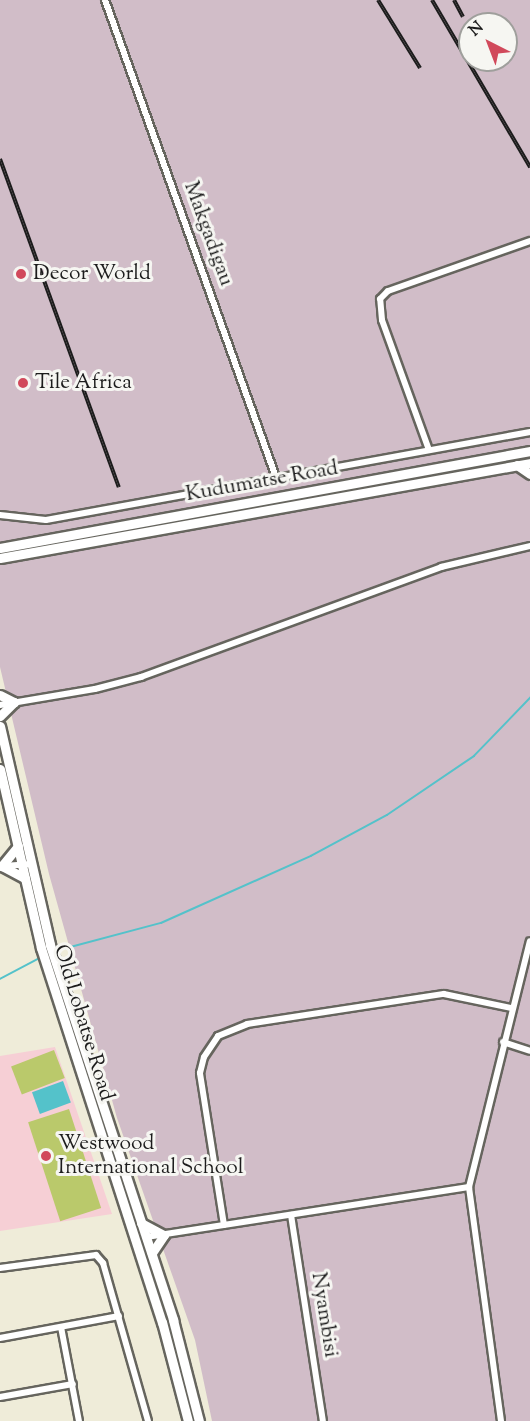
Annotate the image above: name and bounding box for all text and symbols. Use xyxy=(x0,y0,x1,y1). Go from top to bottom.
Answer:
north arrow xyxy=(458,12,518,72)
text: N xyxy=(465,17,489,43)
street label: Makgadigau xyxy=(177,178,239,290)
place label: Decor World xyxy=(33,261,151,287)
marker: Decor World xyxy=(14,267,28,281)
place label: Tile Africa xyxy=(35,370,132,396)
marker: Tile Africa xyxy=(16,376,30,390)
street label: Kudumatse Road xyxy=(184,456,340,508)
street label: Old Lobatse Road xyxy=(47,942,119,1104)
place label: Westwood International School xyxy=(58,1131,244,1181)
marker: Westwood International School xyxy=(39,1149,53,1163)
street label: Nyambisi xyxy=(305,1271,343,1359)

